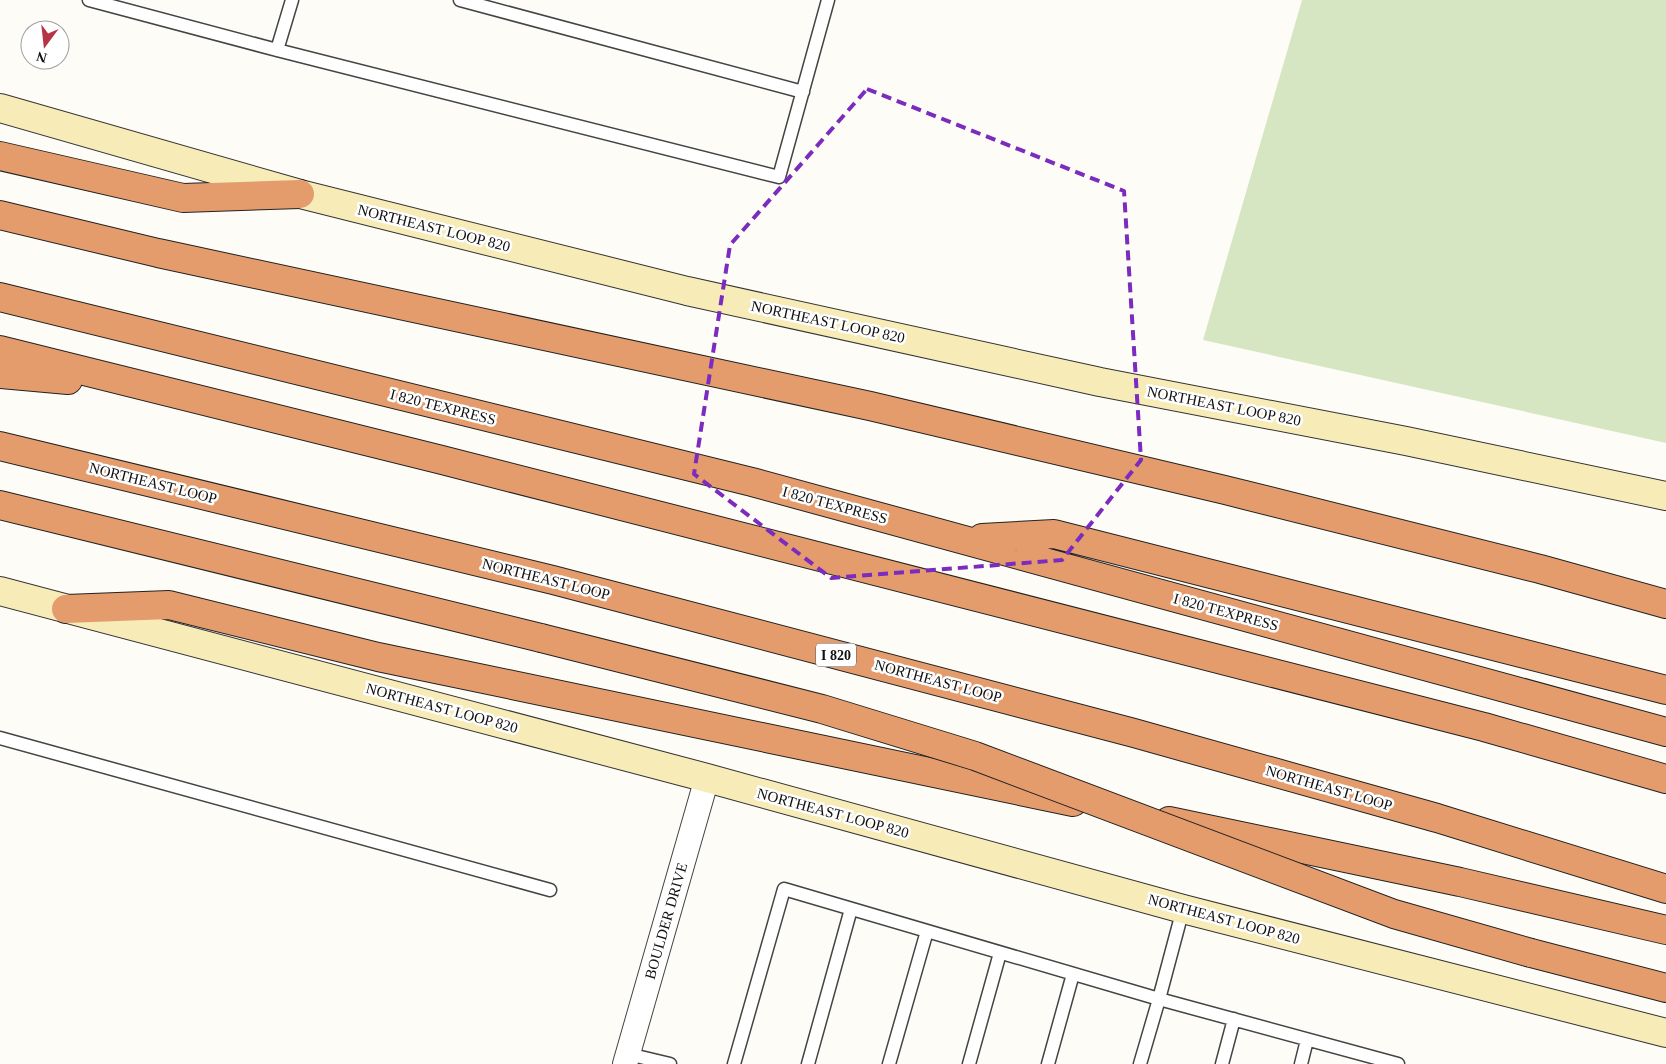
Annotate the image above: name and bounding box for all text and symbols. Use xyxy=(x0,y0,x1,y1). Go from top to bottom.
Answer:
north arrow xyxy=(20,20,70,70)
text: N xyxy=(35,49,49,66)
street label: NORTHEAST LOOP 820 xyxy=(356,201,512,255)
street label: NORTHEAST LOOP 820 xyxy=(750,298,906,346)
street label: NORTHEAST LOOP 820 xyxy=(1146,383,1302,429)
street label: I 820 TEXPRESS xyxy=(389,386,497,428)
street label: NORTHEAST LOOP xyxy=(88,459,218,507)
street label: I 820 TEXPRESS xyxy=(781,483,889,527)
street label: NORTHEAST LOOP xyxy=(481,555,611,603)
street label: I 820 TEXPRESS xyxy=(1172,590,1280,634)
road number: I 820 xyxy=(816,644,856,666)
street label: NORTHEAST LOOP xyxy=(873,656,1003,706)
street label: NORTHEAST LOOP 820 xyxy=(364,680,520,736)
street label: NORTHEAST LOOP xyxy=(1264,762,1394,814)
street label: NORTHEAST LOOP 820 xyxy=(755,785,911,841)
street label: BOULDER DRIVE xyxy=(642,861,690,981)
street label: NORTHEAST LOOP 820 xyxy=(1146,891,1302,947)

